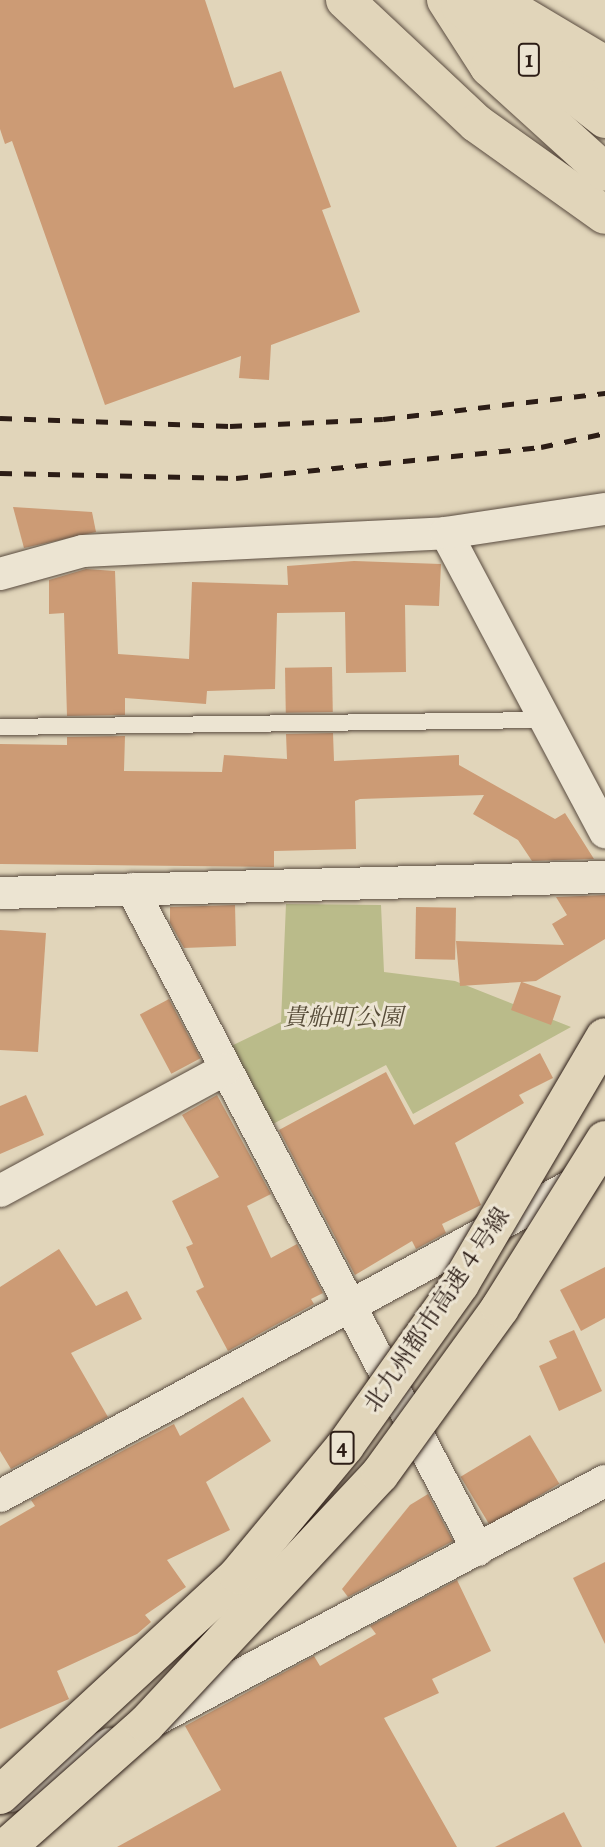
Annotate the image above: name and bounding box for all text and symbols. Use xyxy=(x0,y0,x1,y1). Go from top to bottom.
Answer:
road number: 1 xyxy=(517,40,541,80)
park label: 貴船町公園 xyxy=(283,1004,403,1032)
street label: 北九州都市高速４号線 xyxy=(358,1202,516,1418)
road number: 4 xyxy=(328,1428,356,1468)

